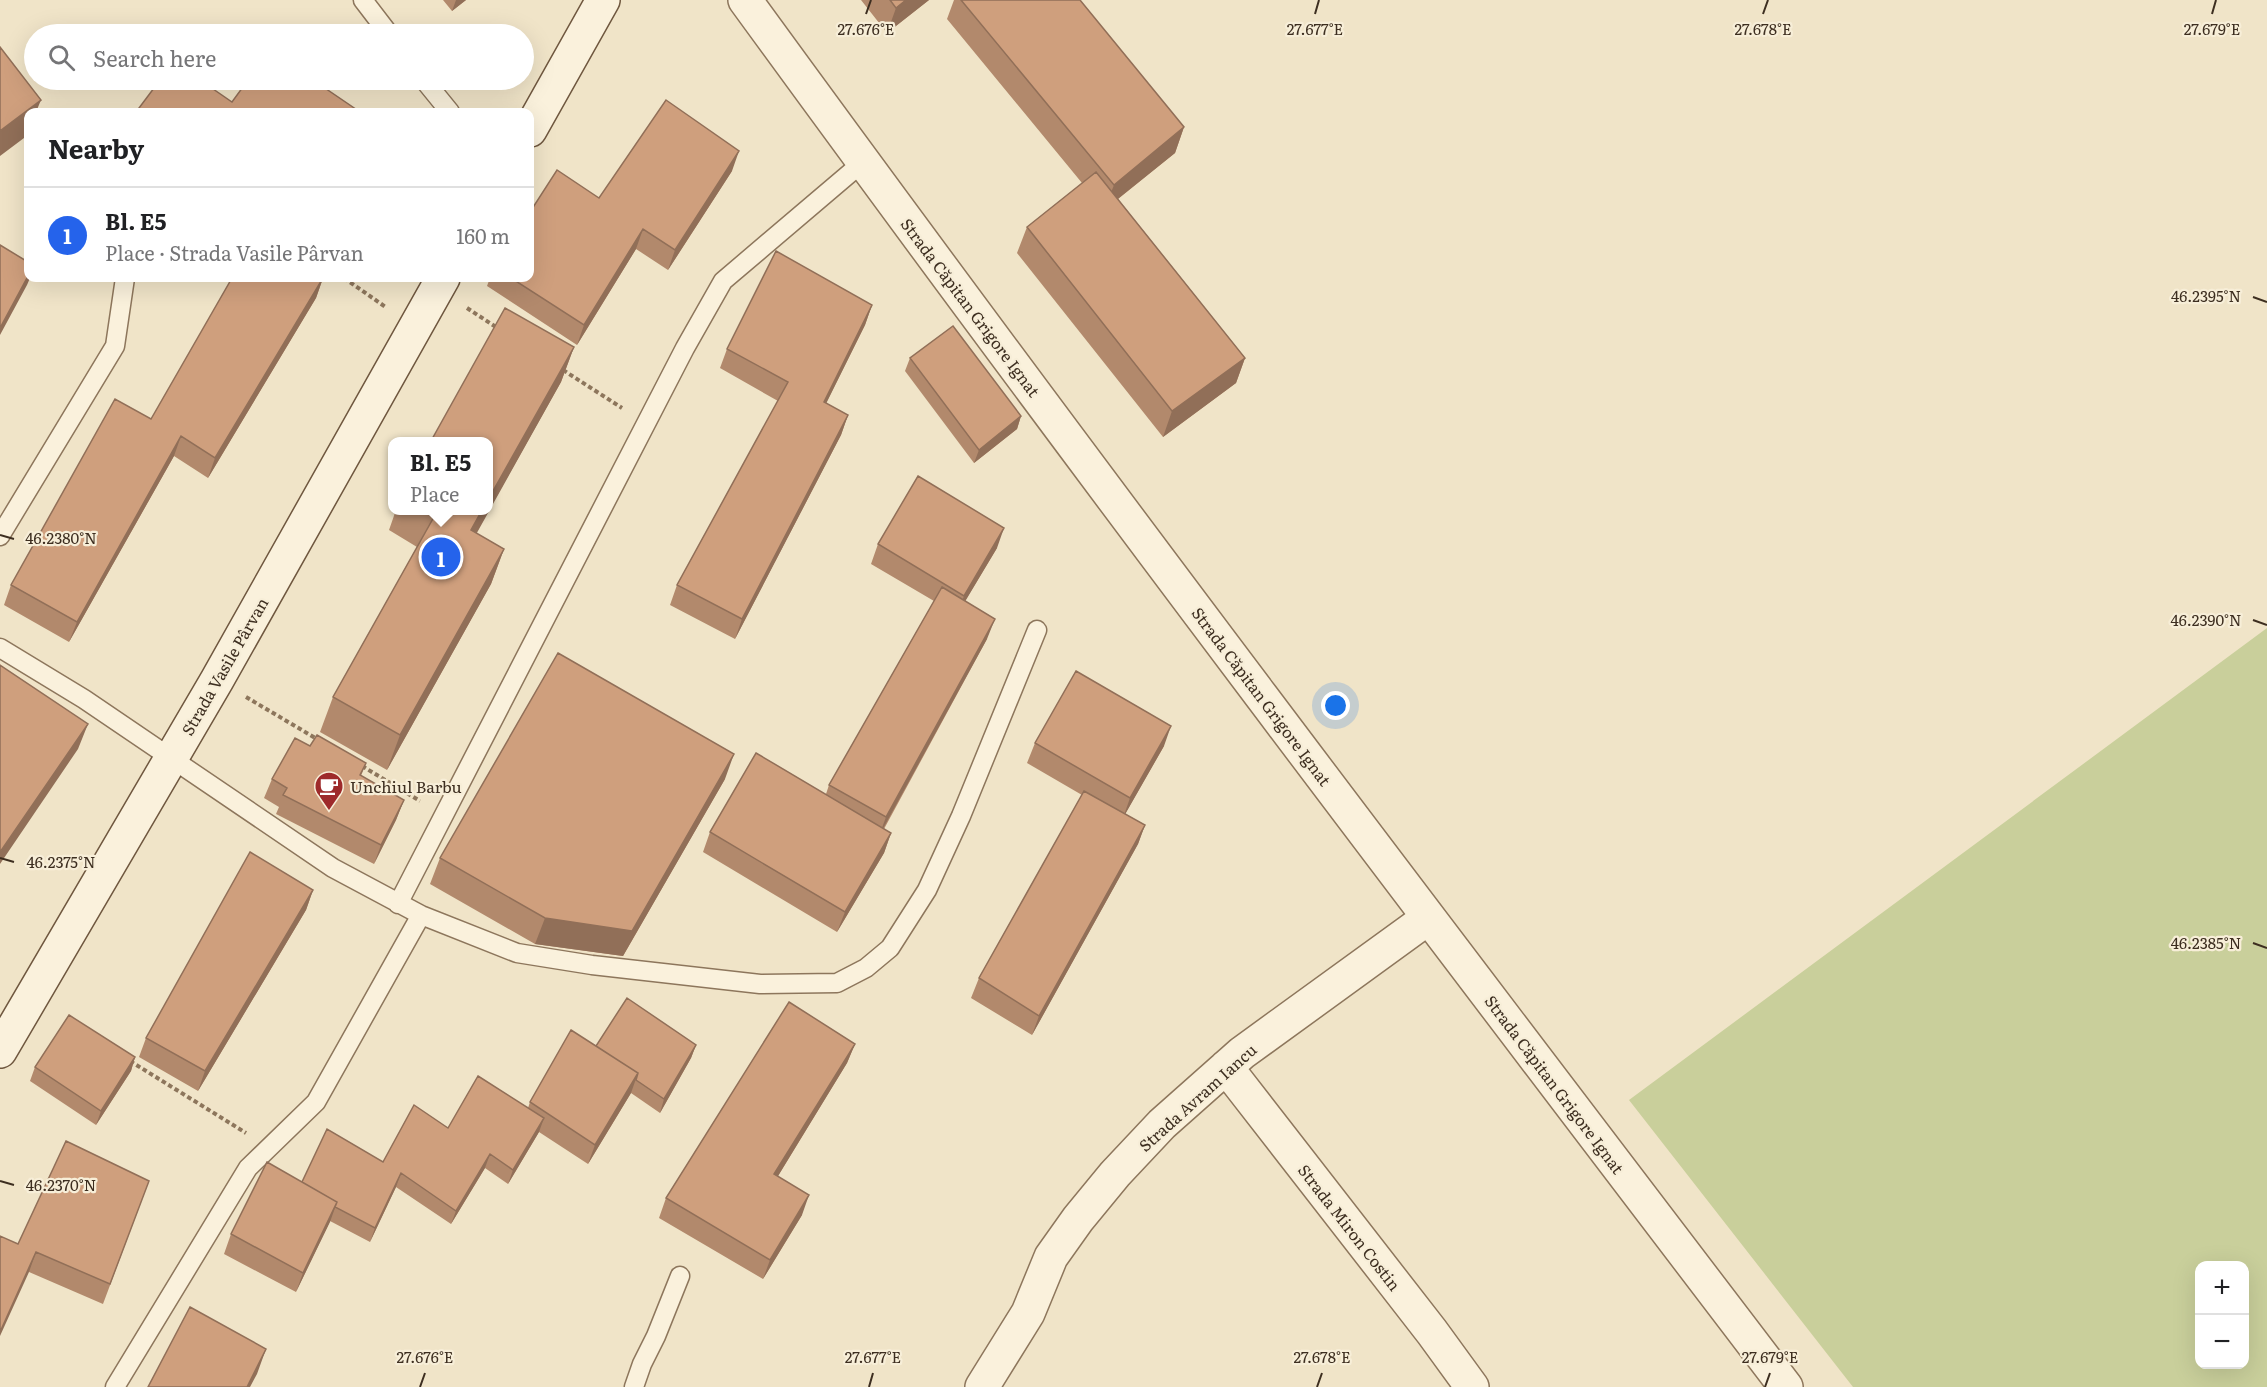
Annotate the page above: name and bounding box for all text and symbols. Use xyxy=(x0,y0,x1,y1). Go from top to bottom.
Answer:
text: 27.676°E xyxy=(838,17,894,40)
text: 27.677°E xyxy=(1287,17,1343,40)
text: 27.678°E xyxy=(1735,17,1791,40)
text: 27.679°E xyxy=(2184,17,2240,40)
search box xyxy=(24,24,534,90)
icon: search xyxy=(45,41,78,74)
text: Search here xyxy=(93,41,216,74)
text: Nearby xyxy=(48,128,144,167)
text: Bl. E5 xyxy=(105,204,166,237)
street label: Strada Căpitan Grigore Ignat xyxy=(896,213,1047,402)
text: 1 xyxy=(63,220,72,250)
text: 160 m xyxy=(456,220,510,250)
text: Place · Strada Vasile Pârvan xyxy=(105,237,364,267)
text: 46.2395°N xyxy=(2171,284,2241,307)
popup xyxy=(388,437,493,515)
text: Bl. E5 xyxy=(410,445,471,478)
text: Place xyxy=(410,478,459,508)
text: 46.2380°N xyxy=(25,526,97,549)
pin: 1 xyxy=(422,534,460,580)
street label: Strada Vasile Pârvan xyxy=(175,592,274,739)
street label: Strada Căpitan Grigore Ignat xyxy=(1187,602,1338,791)
text: 46.2390°N xyxy=(2170,608,2242,631)
your location xyxy=(1321,691,1350,720)
cafe icon: Unchiul Barbu xyxy=(313,770,345,812)
place label: Unchiul Barbu xyxy=(350,774,462,798)
text: 46.2375°N xyxy=(27,850,95,873)
text: 46.2385°N xyxy=(2171,931,2241,954)
street label: Strada Căpitan Grigore Ignat xyxy=(1480,990,1631,1179)
street label: Strada Avram Iancu xyxy=(1133,1037,1261,1157)
street label: Strada Miron Costin xyxy=(1293,1159,1407,1296)
text: 46.2370°N xyxy=(26,1173,96,1196)
map controls xyxy=(2195,1261,2249,1369)
button: + xyxy=(2195,1261,2249,1315)
button: − xyxy=(2195,1315,2249,1369)
text: 27.676°E xyxy=(397,1345,453,1368)
text: 27.677°E xyxy=(845,1345,901,1368)
text: 27.678°E xyxy=(1294,1345,1350,1368)
text: 27.679°E xyxy=(1742,1345,1798,1368)

